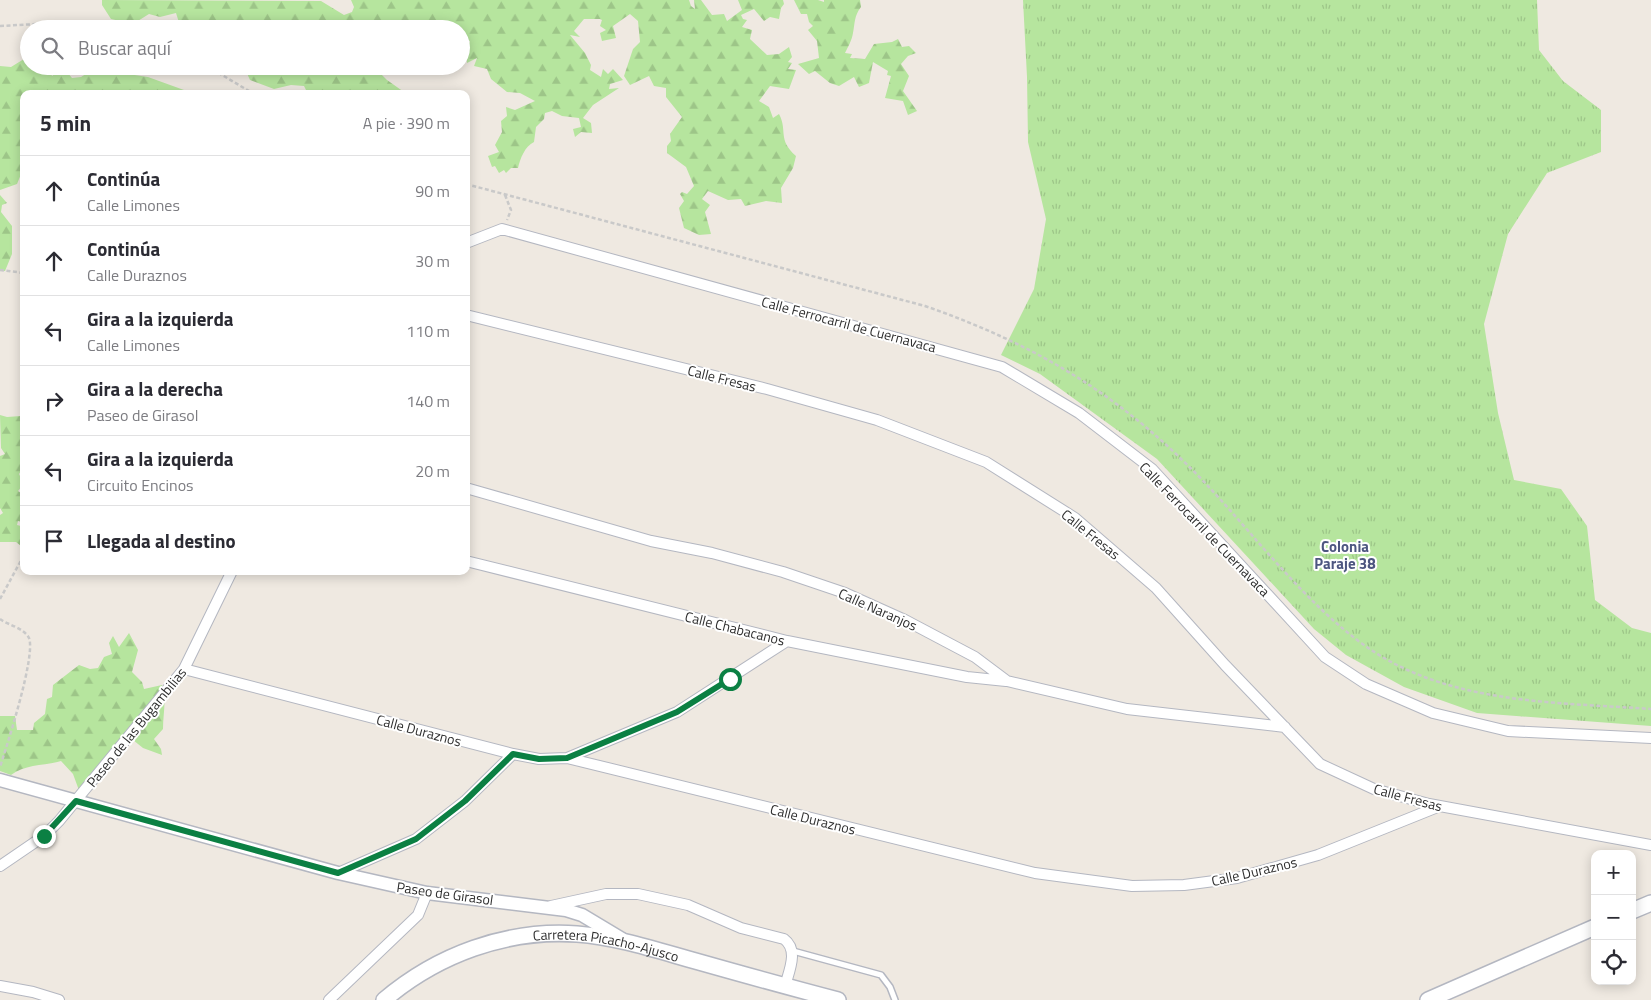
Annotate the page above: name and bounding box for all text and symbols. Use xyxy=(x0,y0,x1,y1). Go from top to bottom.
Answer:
search box xyxy=(20,20,470,75)
text: Buscar aquí xyxy=(78,33,171,62)
icon: search xyxy=(38,34,66,62)
text: 5 min xyxy=(40,107,91,139)
text: A pie · 390 m xyxy=(363,111,450,135)
text: Continúa xyxy=(87,164,160,193)
icon: ahead xyxy=(40,177,68,205)
text: 90 m xyxy=(415,179,450,203)
text: Calle Limones xyxy=(87,193,180,217)
text: Continúa xyxy=(87,234,160,263)
icon: ahead xyxy=(40,247,68,275)
text: 30 m xyxy=(415,249,450,273)
text: Calle Duraznos xyxy=(87,263,187,287)
street label: Calle Ferrocarril de Cuernavaca xyxy=(759,291,939,357)
text: Gira a la izquierda xyxy=(87,304,234,333)
icon: left xyxy=(40,317,68,345)
text: 110 m xyxy=(406,319,450,343)
text: Calle Limones xyxy=(87,333,180,357)
street label: Calle Fresas xyxy=(685,359,759,397)
text: Gira a la derecha xyxy=(87,374,223,403)
icon: right xyxy=(40,387,68,415)
text: 140 m xyxy=(406,389,450,413)
text: Paseo de Girasol xyxy=(87,403,198,427)
text: Gira a la izquierda xyxy=(87,444,234,473)
icon: left xyxy=(40,457,68,485)
street label: Calle Ferrocarril de Cuernavaca xyxy=(1135,457,1275,601)
text: 20 m xyxy=(415,459,450,483)
text: Circuito Encinos xyxy=(87,473,194,497)
street label: Calle Fresas xyxy=(1057,504,1125,564)
text: Llegada al destino xyxy=(87,526,236,555)
icon: arrive xyxy=(40,527,68,555)
district label: Colonia Paraje 38 xyxy=(1314,535,1376,575)
street label: Calle Naranjos xyxy=(835,582,921,636)
street label: Calle Chabacanos xyxy=(683,605,787,651)
street label: Paseo de las Bugambilias xyxy=(81,663,191,791)
route start xyxy=(719,668,742,691)
street label: Calle Duraznos xyxy=(374,709,464,751)
street label: Calle Fresas xyxy=(1371,778,1445,816)
street label: Calle Duraznos xyxy=(768,798,858,840)
route end xyxy=(33,825,56,848)
map controls xyxy=(1591,850,1636,985)
button: + xyxy=(1591,850,1636,895)
street label: Calle Duraznos xyxy=(1209,851,1299,891)
street label: Paseo de Girasol xyxy=(395,876,495,910)
button: − xyxy=(1591,895,1636,940)
street label: Carretera Picacho-Ajusco xyxy=(532,923,682,966)
button: locate xyxy=(1591,940,1636,985)

